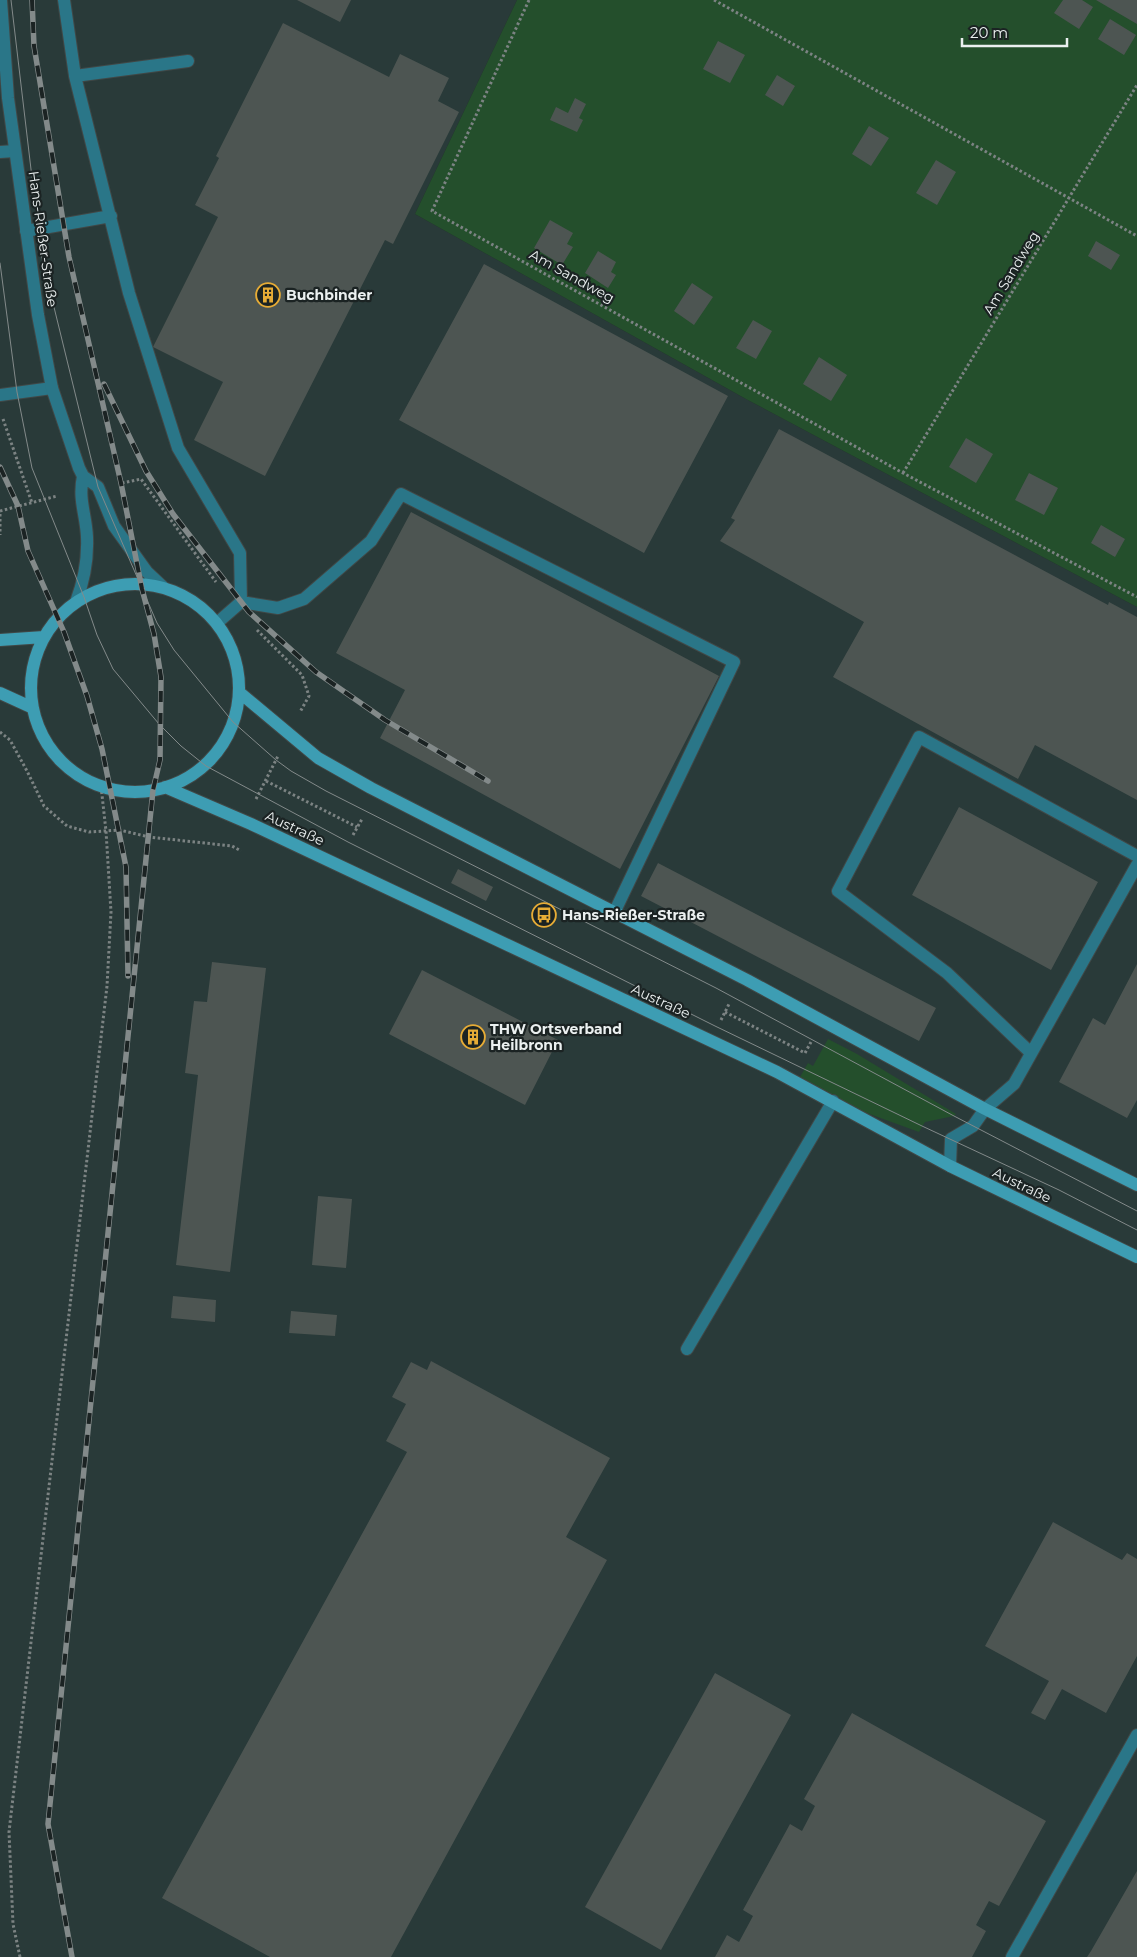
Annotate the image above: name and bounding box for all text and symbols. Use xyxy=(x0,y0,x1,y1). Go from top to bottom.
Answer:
scale bar xyxy=(962,15,1067,47)
text: 20 m xyxy=(970,23,1008,42)
street label: Hans-Rießer-Straße xyxy=(25,170,61,308)
street label: Am Sandweg xyxy=(979,228,1043,318)
street label: Am Sandweg xyxy=(526,245,618,307)
building icon: Buchbinder xyxy=(255,282,281,308)
place label: Buchbinder xyxy=(286,286,372,304)
street label: Austraße xyxy=(263,807,327,849)
bus stop icon: Hans-Rießer-Straße xyxy=(531,902,557,928)
place label: Hans-Rießer-Straße xyxy=(562,906,705,924)
street label: Austraße xyxy=(629,980,693,1022)
place label: THW Ortsverband Heilbronn xyxy=(490,1020,622,1054)
building icon: THW Ortsverband Heilbronn xyxy=(460,1024,486,1050)
street label: Austraße xyxy=(990,1163,1054,1207)

